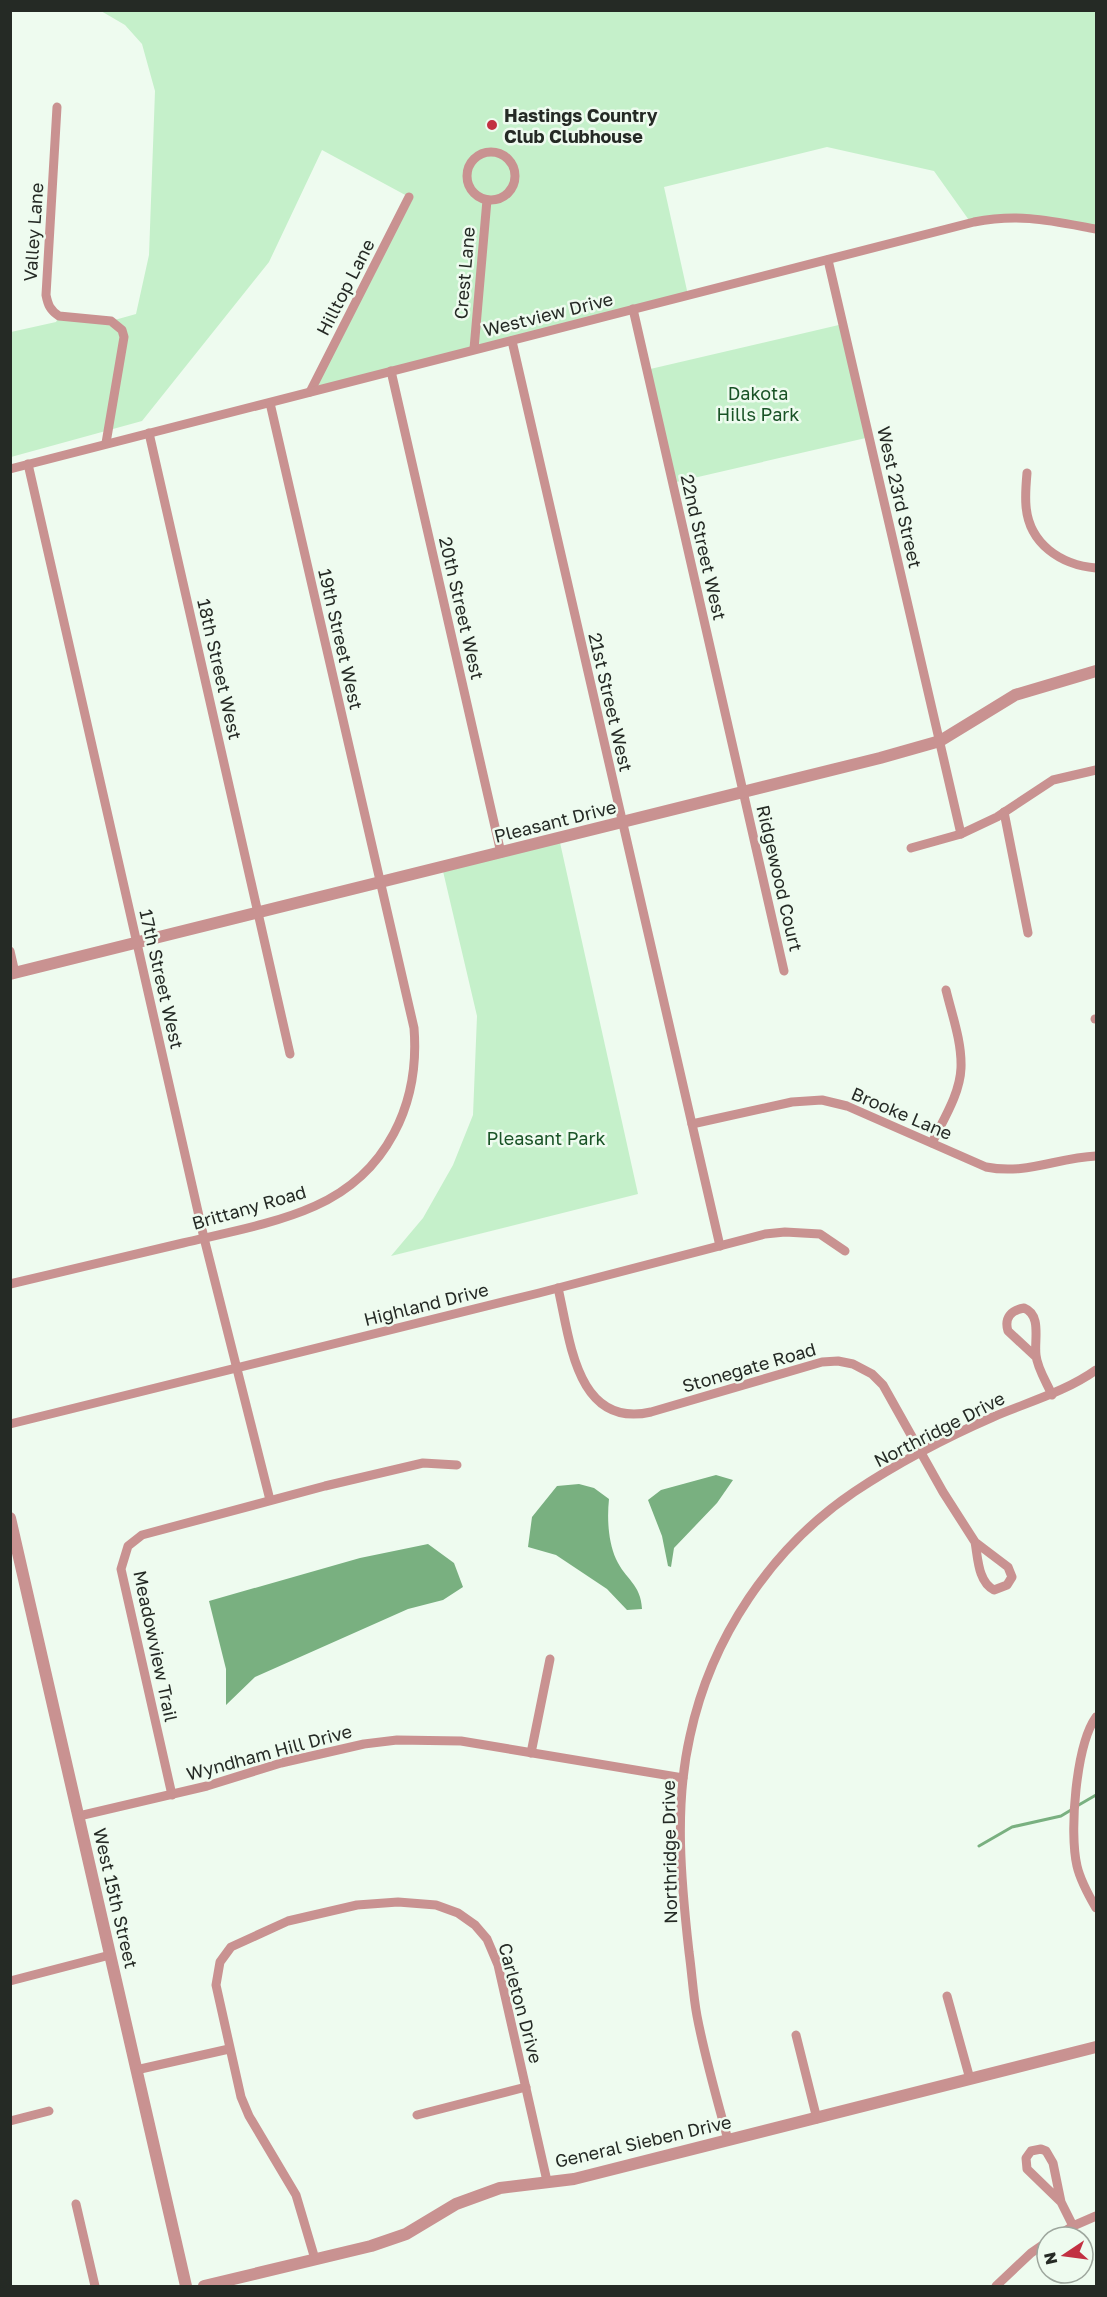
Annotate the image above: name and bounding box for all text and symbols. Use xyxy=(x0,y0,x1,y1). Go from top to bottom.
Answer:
place label: Hastings Country Club Clubhouse xyxy=(504,104,658,147)
marker: Hastings Country Club Clubhouse xyxy=(485,118,499,132)
street label: Valley Lane xyxy=(19,182,47,282)
street label: Crest Lane xyxy=(449,226,479,320)
street label: Hilltop Lane xyxy=(311,235,379,339)
street label: Westview Drive xyxy=(481,287,615,341)
park label: Dakota Hills Park xyxy=(716,382,800,425)
street label: West 23rd Street xyxy=(873,424,927,570)
street label: 22nd Street West xyxy=(677,472,731,622)
street label: 20th Street West xyxy=(435,534,489,682)
street label: 19th Street West xyxy=(314,566,368,712)
street label: 18th Street West xyxy=(193,596,247,742)
street label: 21st Street West xyxy=(584,630,638,774)
street label: Pleasant Drive xyxy=(492,795,618,847)
street label: Ridgewood Court xyxy=(752,803,808,953)
street label: 17th Street West xyxy=(135,907,189,1051)
street label: Brooke Lane xyxy=(848,1082,956,1144)
park label: Pleasant Park xyxy=(486,1127,606,1149)
street label: Brittany Road xyxy=(189,1180,309,1234)
street label: Highland Drive xyxy=(361,1278,491,1330)
street label: Stonegate Road xyxy=(680,1337,818,1397)
street label: Northridge Drive xyxy=(870,1387,1008,1471)
street label: Meadowview Trail xyxy=(129,1568,183,1724)
street label: Wyndham Hill Drive xyxy=(184,1719,354,1785)
street label: Northridge Drive xyxy=(657,1780,681,1924)
street label: West 15th Street xyxy=(89,1826,143,1970)
street label: Carleton Drive xyxy=(494,1940,548,2066)
street label: General Sieben Drive xyxy=(553,2110,733,2172)
north arrow xyxy=(1035,2225,1095,2285)
text: N xyxy=(1039,2250,1061,2267)

